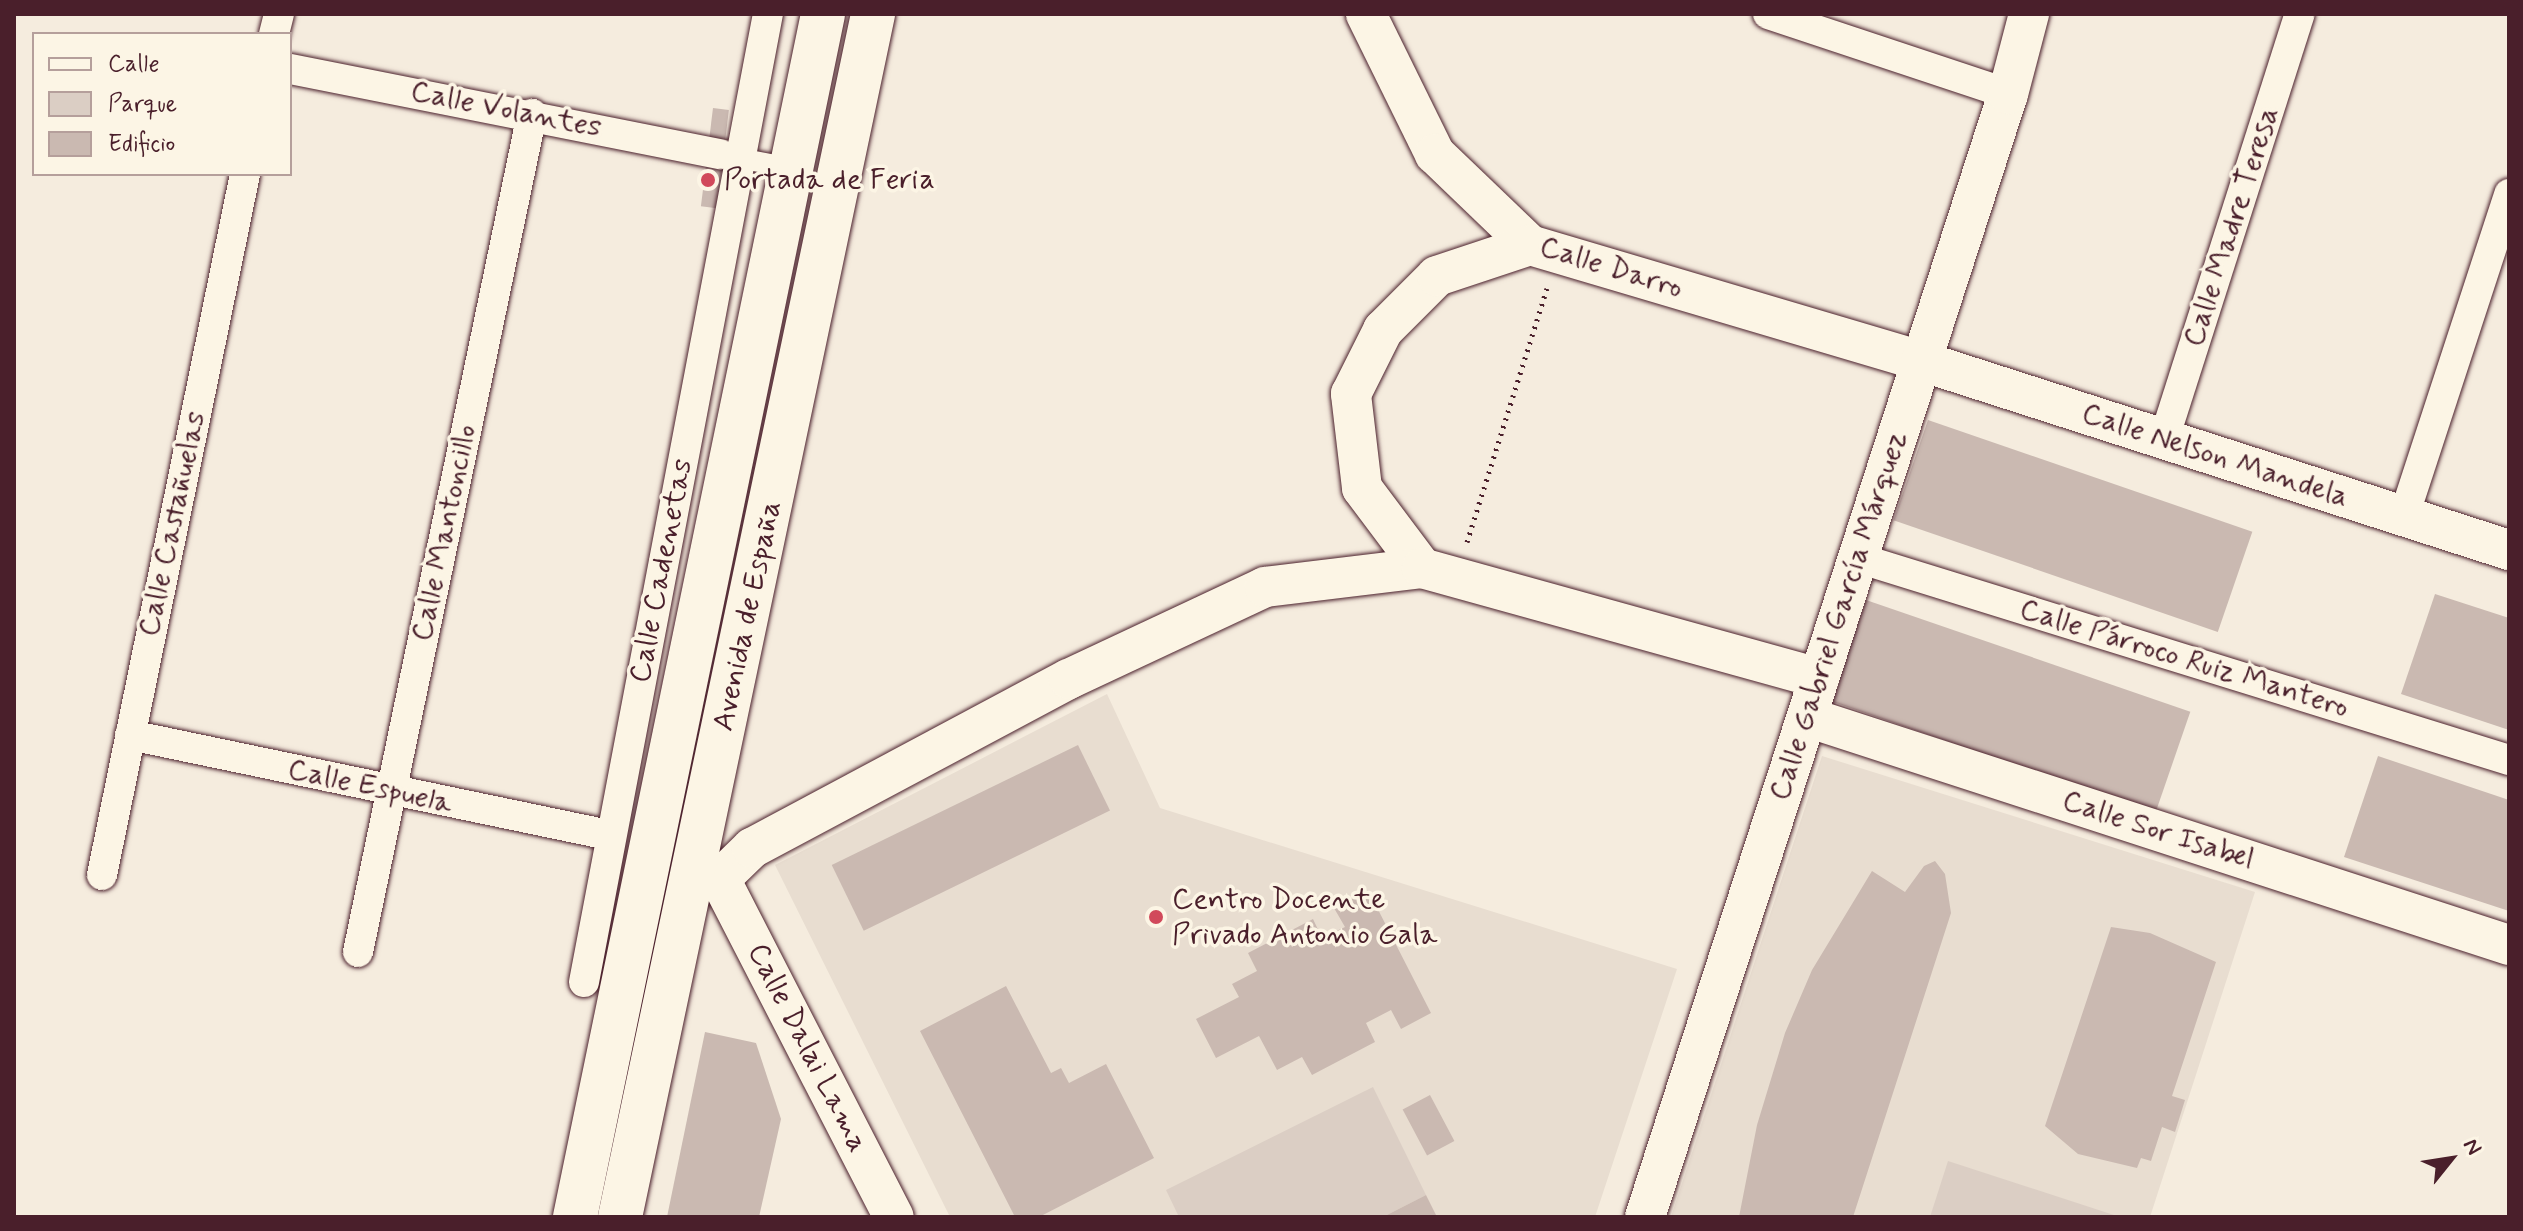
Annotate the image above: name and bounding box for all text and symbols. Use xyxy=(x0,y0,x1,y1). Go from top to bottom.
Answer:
legend xyxy=(32,32,292,176)
text: Calle xyxy=(108,49,160,80)
street label: Calle Volantes xyxy=(408,74,604,146)
text: Parque xyxy=(108,89,177,120)
street label: Calle Madre Teresa xyxy=(2177,104,2287,350)
text: Edificio xyxy=(108,129,175,160)
place label: Portada de Feria xyxy=(724,162,936,198)
marker: Portada de Feria xyxy=(699,171,717,189)
street label: Calle Darro xyxy=(1536,230,1686,306)
street label: Calle Nelson Mandela xyxy=(2079,396,2351,516)
street label: Calle Castañuelas xyxy=(132,409,214,639)
street label: Calle Mantoncillo xyxy=(405,423,485,643)
street label: Calle Gabriel García Márquez xyxy=(1764,431,1914,801)
street label: Calle Cadenetas xyxy=(623,459,701,683)
street label: Avenida de España xyxy=(706,498,790,734)
street label: Calle Párroco Ruiz Mantero xyxy=(2013,591,2355,727)
street label: Calle Espuela xyxy=(287,753,453,821)
street label: Calle Sor Isabel xyxy=(2056,783,2260,879)
place label: Centro Docente Privado Antonio Gala xyxy=(1172,882,1434,952)
marker: Centro Docente Privado Antonio Gala xyxy=(1147,908,1165,926)
street label: Calle Dalai Lama xyxy=(740,941,874,1155)
north arrow xyxy=(2411,1119,2491,1199)
text: N xyxy=(2456,1134,2488,1160)

